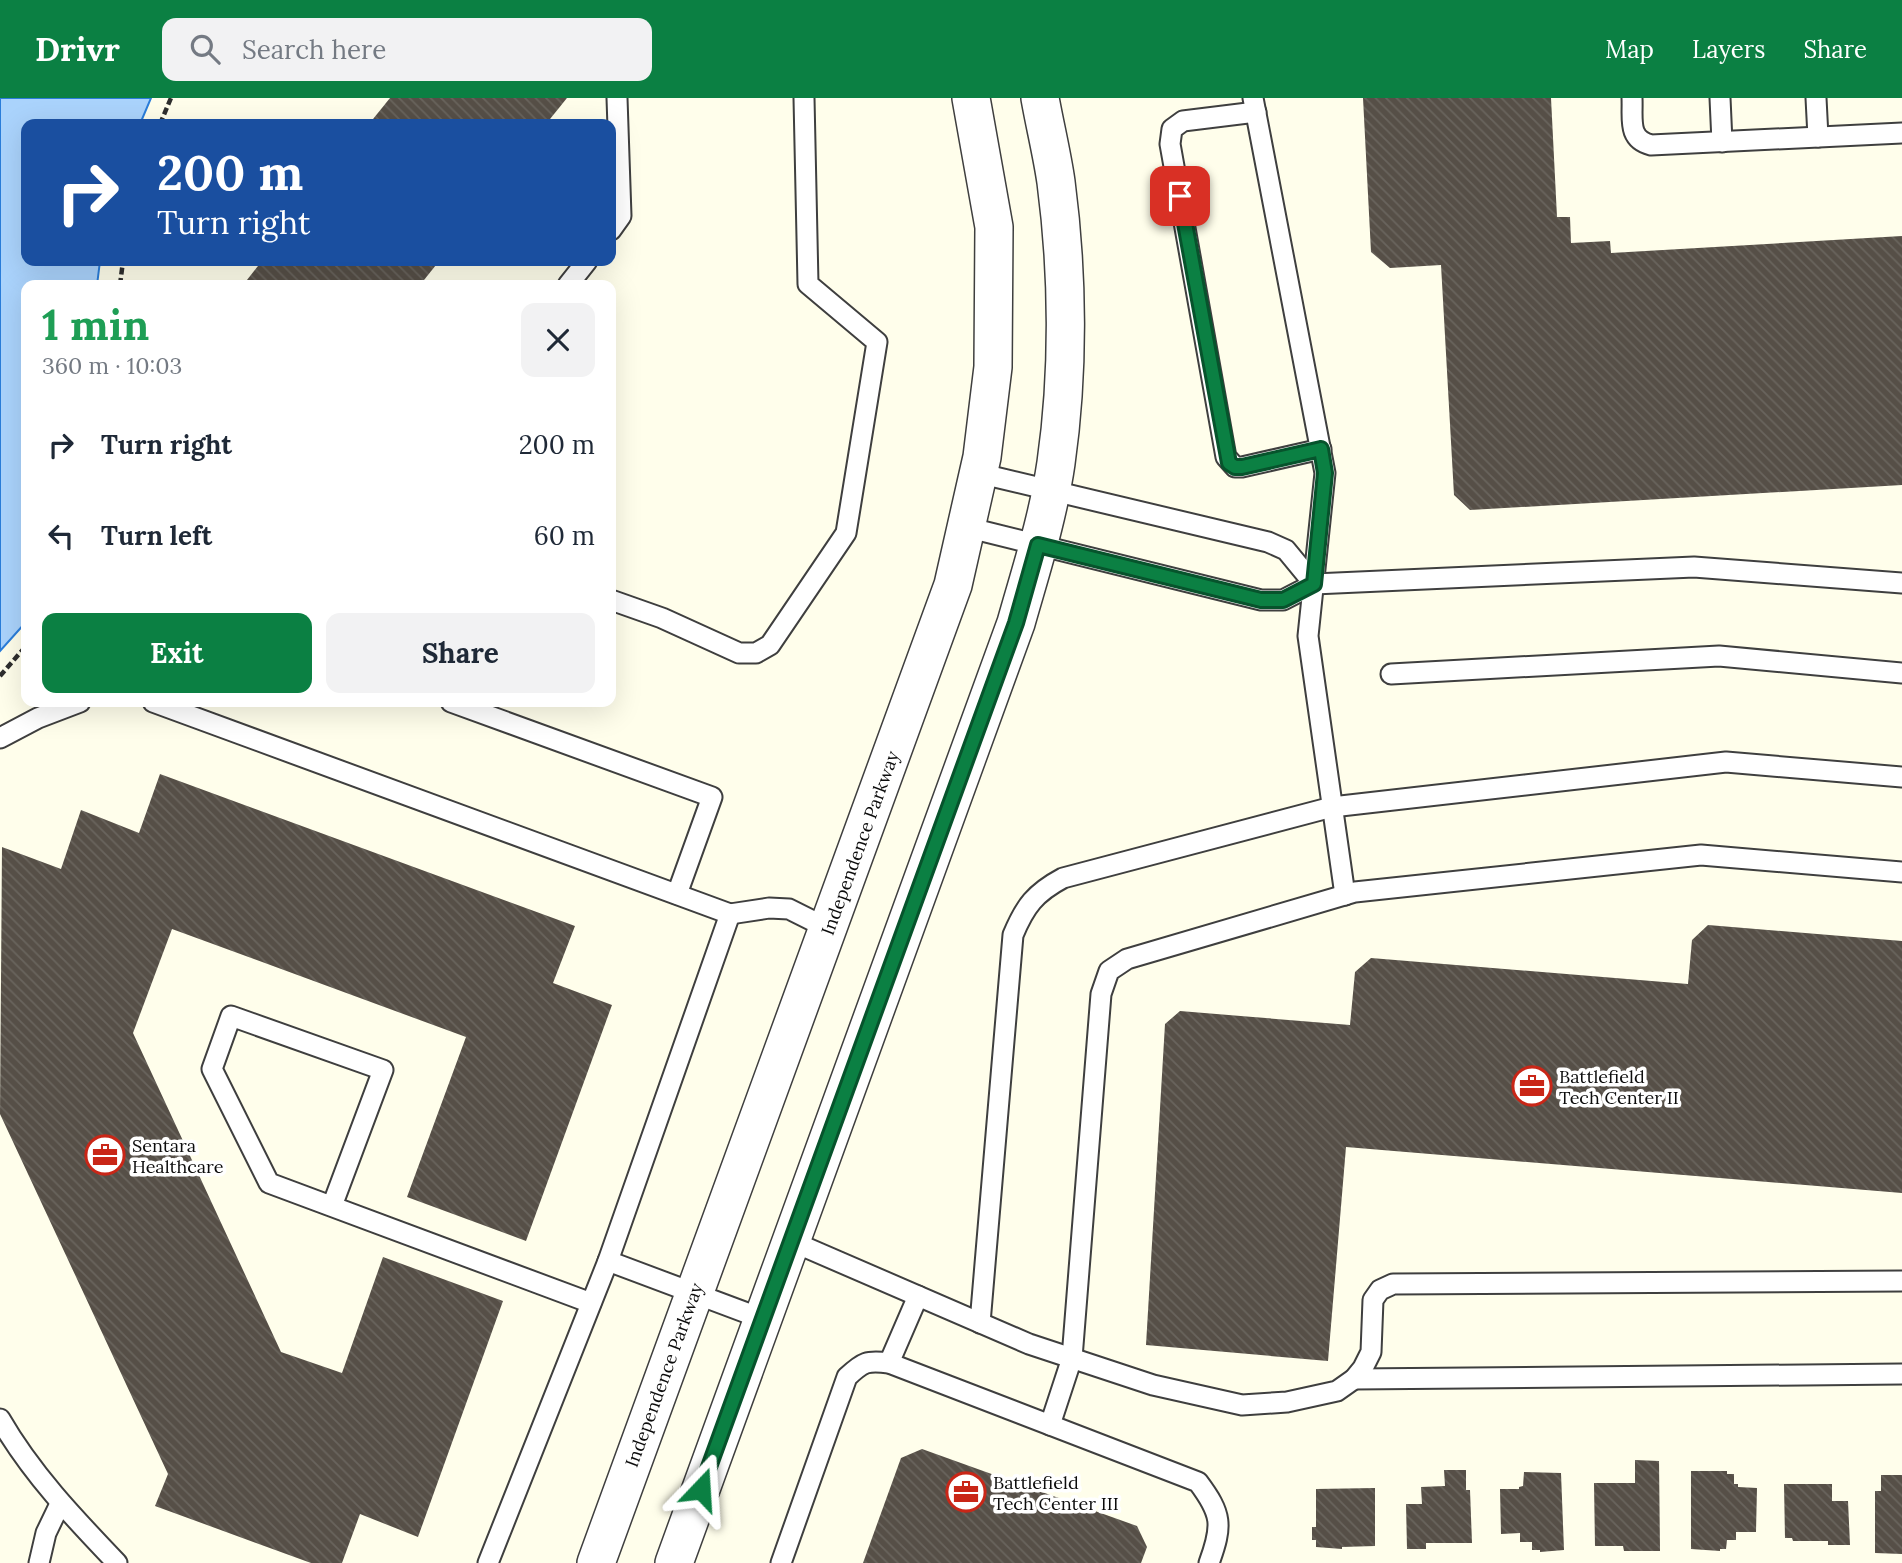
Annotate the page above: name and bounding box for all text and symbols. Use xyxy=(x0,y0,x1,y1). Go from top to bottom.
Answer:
search box xyxy=(162,18,652,81)
text: Drivr xyxy=(35,28,120,70)
icon: search xyxy=(186,30,224,68)
text: Search here xyxy=(242,33,386,66)
text: Map xyxy=(1605,34,1654,65)
text: Layers xyxy=(1692,34,1765,65)
text: Share xyxy=(1803,34,1867,65)
text: 200 m xyxy=(157,141,303,203)
icon: right xyxy=(42,147,133,238)
pin xyxy=(1150,166,1210,226)
icon: arrive xyxy=(1161,177,1199,215)
text: Turn right xyxy=(157,202,310,243)
text: 1 min xyxy=(42,298,149,352)
button: close xyxy=(521,303,595,377)
text: 360 m · 10:03 xyxy=(42,351,182,380)
icon: right xyxy=(42,426,80,464)
text: Turn right xyxy=(101,428,232,461)
text: 200 m xyxy=(519,428,595,461)
icon: left xyxy=(42,517,80,555)
text: Turn left xyxy=(101,519,212,552)
text: 60 m xyxy=(534,519,595,552)
button: Exit xyxy=(42,613,312,693)
button: Share xyxy=(326,613,595,693)
street label: Independence Parkway xyxy=(816,747,904,938)
office icon: Battlefield Tech Center II xyxy=(1511,1065,1553,1107)
place label: Battlefield Tech Center II xyxy=(1559,1065,1679,1109)
office icon: Sentara Healthcare xyxy=(84,1134,126,1176)
place label: Sentara Healthcare xyxy=(132,1134,224,1178)
street label: Independence Parkway xyxy=(620,1279,708,1470)
position arrow xyxy=(664,1452,738,1526)
office icon: Battlefield Tech Center III xyxy=(945,1471,987,1513)
place label: Battlefield Tech Center III xyxy=(993,1471,1119,1515)

